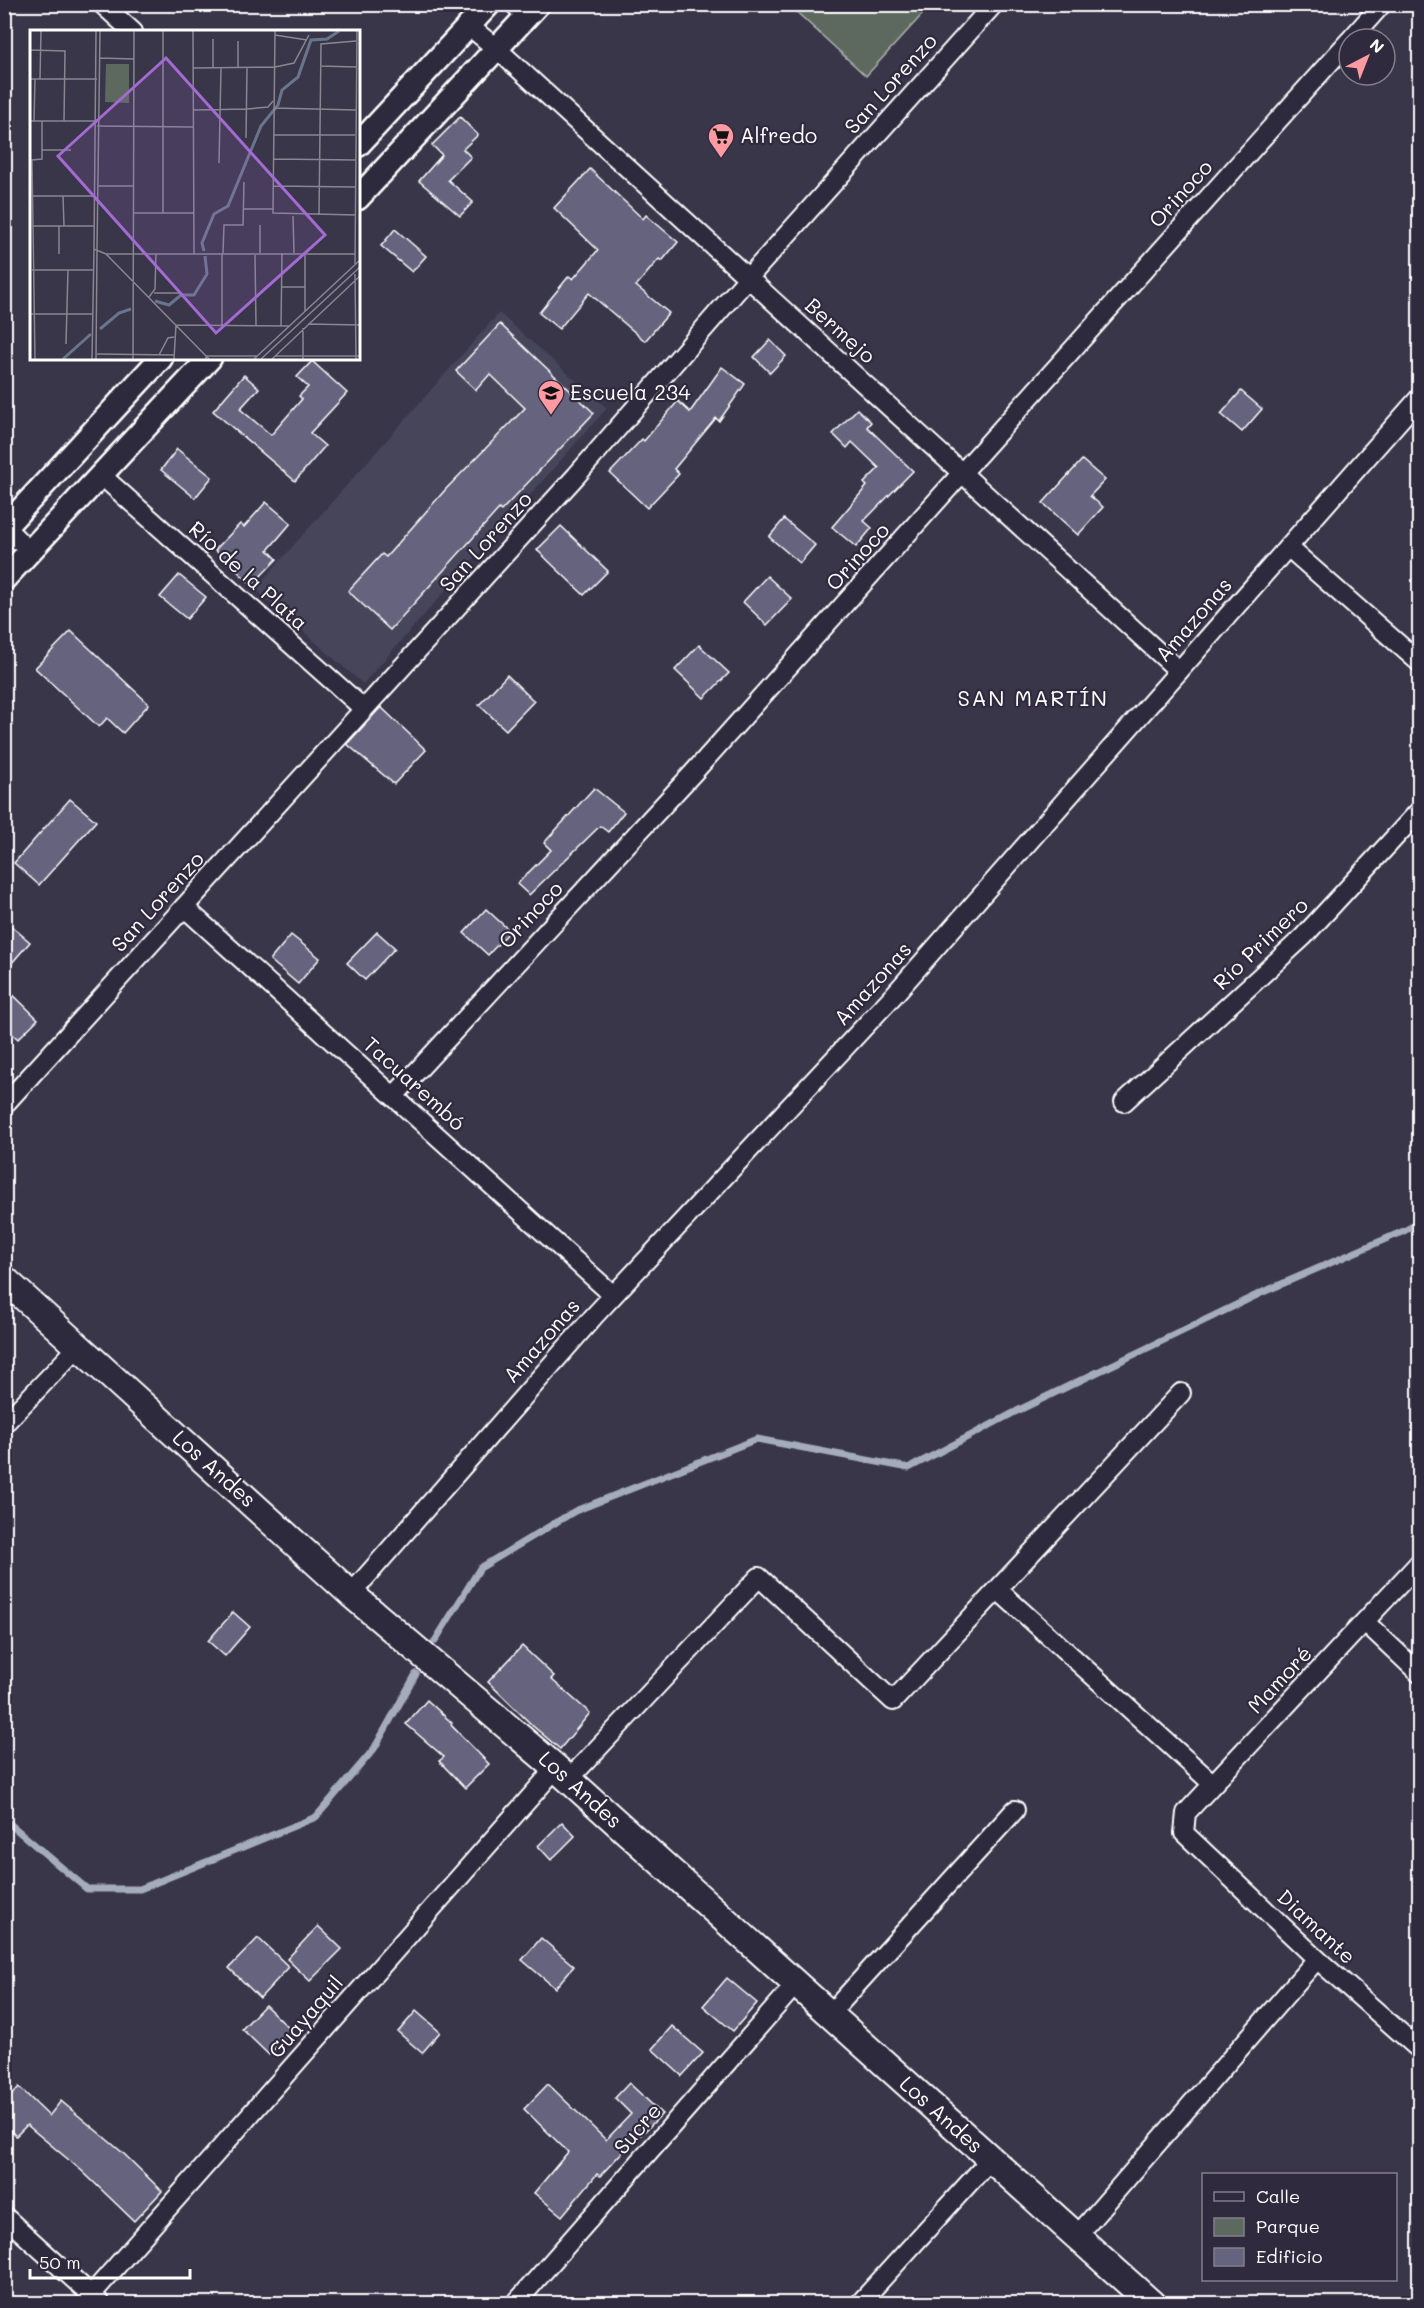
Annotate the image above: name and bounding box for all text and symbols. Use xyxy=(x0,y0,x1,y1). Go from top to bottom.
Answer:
street label: San Lorenzo xyxy=(838,27,942,139)
north arrow xyxy=(1337,27,1397,87)
inset map xyxy=(30,30,360,360)
text: N xyxy=(1366,34,1389,57)
supermarket icon: Alfredo xyxy=(706,121,736,159)
place label: Alfredo xyxy=(740,121,817,148)
street label: Orinoco xyxy=(1142,153,1218,233)
street label: Bermejo xyxy=(800,291,882,369)
school or university icon: Escuela 234 xyxy=(536,378,566,416)
place label: Escuela 234 xyxy=(570,378,691,405)
street label: San Lorenzo xyxy=(433,485,537,597)
street label: Río de la Plata xyxy=(184,514,314,635)
street label: Orinoco xyxy=(819,516,895,596)
street label: Amazonas xyxy=(1149,571,1237,667)
district label: SAN MARTÍN xyxy=(958,683,1108,712)
street label: San Lorenzo xyxy=(105,845,209,957)
street label: Orinoco xyxy=(492,875,568,953)
street label: Río Primero xyxy=(1207,891,1313,995)
street label: Amazonas xyxy=(827,936,917,1030)
street label: Tacuarembó xyxy=(358,1030,472,1136)
street label: Amazonas xyxy=(497,1292,585,1388)
street label: Los Andes xyxy=(168,1423,262,1512)
street label: Mamoré xyxy=(1241,1640,1317,1718)
street label: Los Andes xyxy=(534,1744,628,1833)
street label: Diamante xyxy=(1272,1883,1362,1969)
street label: Guayaquil xyxy=(262,1969,348,2063)
street label: Los Andes xyxy=(895,2069,989,2158)
street label: Sucre xyxy=(607,2097,666,2159)
legend xyxy=(1202,2173,1397,2281)
text: Calle xyxy=(1256,2184,1300,2208)
text: Parque xyxy=(1256,2214,1320,2238)
scale bar xyxy=(30,2242,190,2280)
text: Edificio xyxy=(1256,2244,1323,2268)
text: 50 m xyxy=(39,2250,81,2274)

